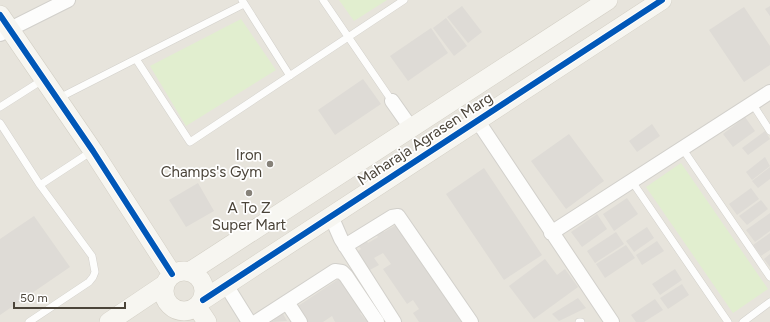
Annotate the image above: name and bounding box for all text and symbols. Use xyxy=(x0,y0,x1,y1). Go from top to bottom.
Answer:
street label: Maharaja Agrasen Marg xyxy=(354,89,496,189)
place label: Iron Champs's Gym xyxy=(161,146,262,181)
marker: Iron Champs's Gym xyxy=(265,159,275,169)
marker: A To Z Super Mart xyxy=(244,188,254,198)
place label: A To Z Super Mart xyxy=(212,199,287,234)
scale bar xyxy=(14,284,125,310)
text: 50 m xyxy=(20,291,48,305)

